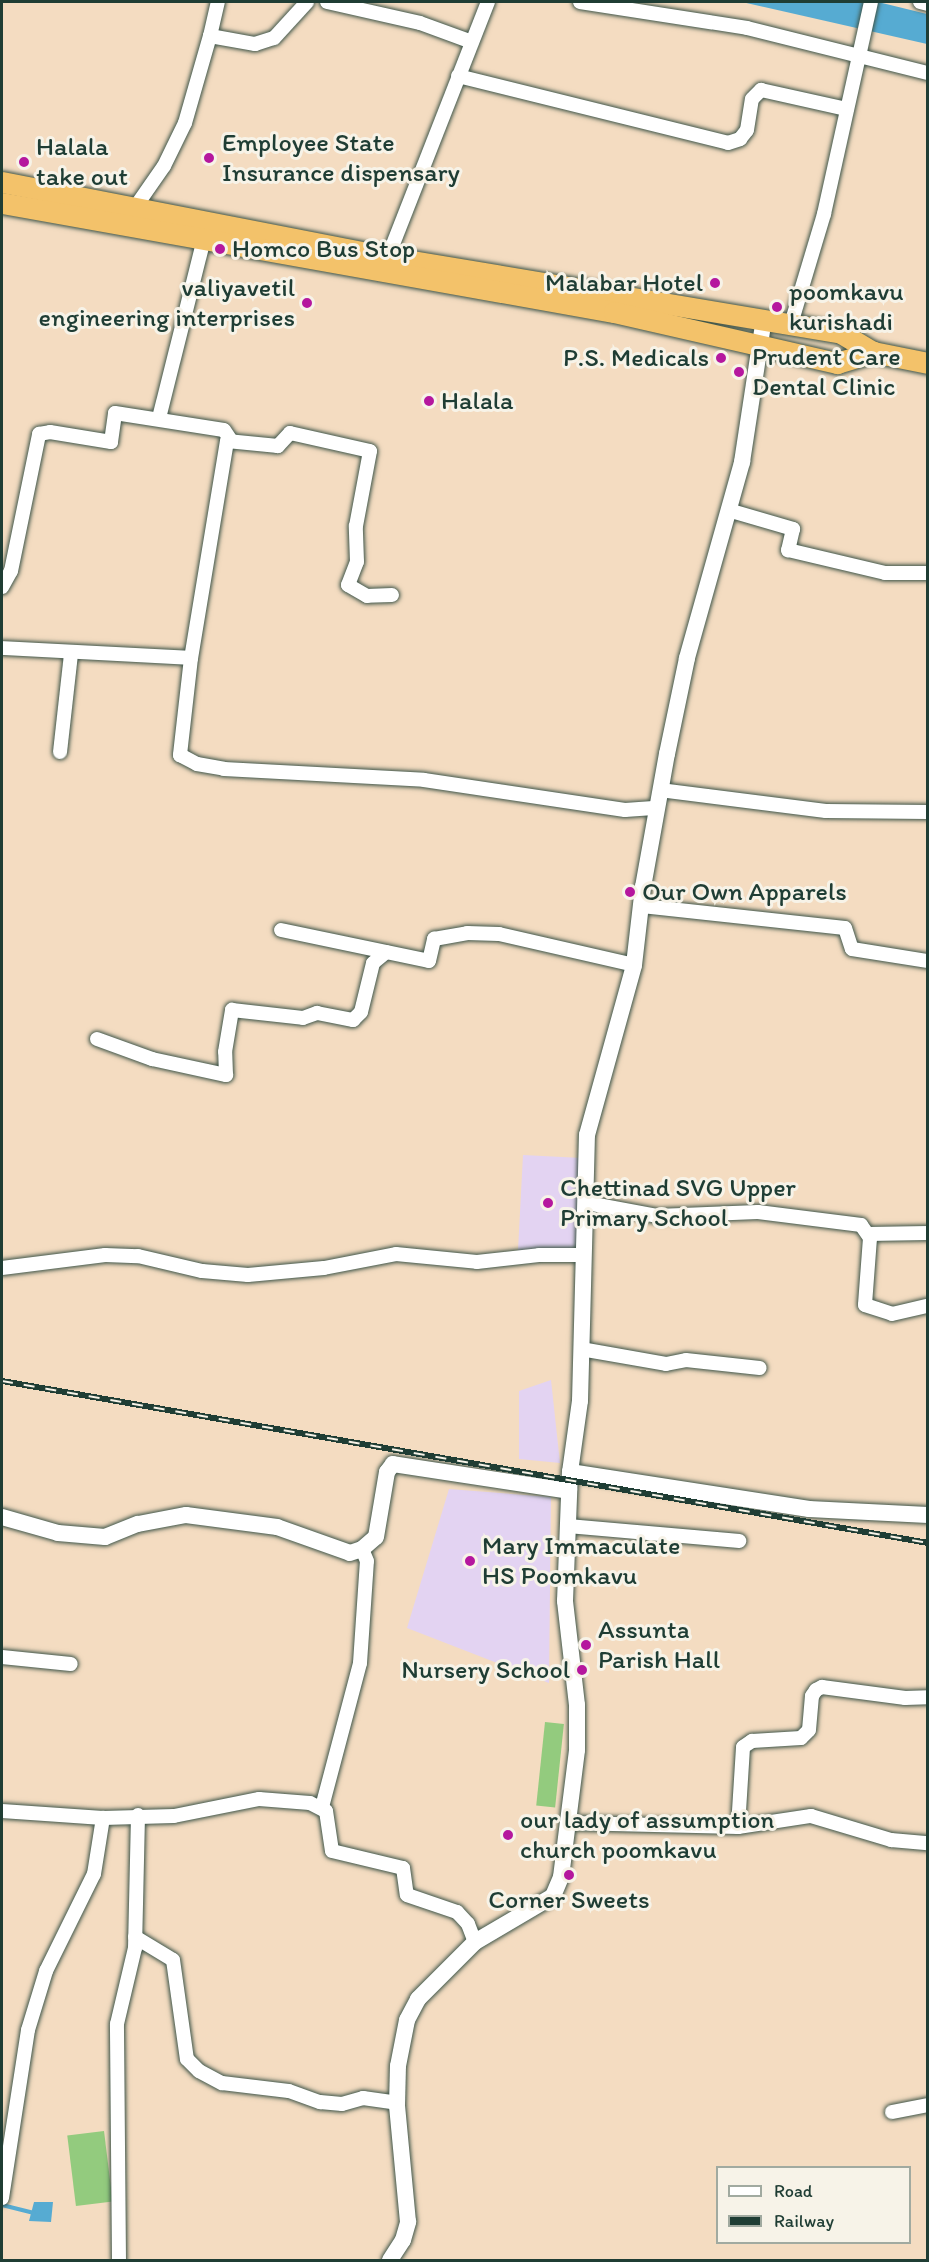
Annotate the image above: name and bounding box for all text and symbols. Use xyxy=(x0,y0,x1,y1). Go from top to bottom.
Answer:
place label: Employee State Insurance dispensary xyxy=(222,127,461,188)
place label: Halala take out xyxy=(36,131,128,192)
marker: Employee State Insurance dispensary xyxy=(200,149,218,167)
marker: Halala take out xyxy=(17,155,31,169)
place label: Homco Bus Stop xyxy=(232,233,415,265)
marker: Homco Bus Stop xyxy=(213,242,227,256)
place label: Malabar Hotel xyxy=(545,267,703,299)
place label: valiyavetil engineering interprises xyxy=(39,272,295,334)
marker: Malabar Hotel xyxy=(708,276,722,290)
place label: poomkavu kurishadi xyxy=(789,276,904,338)
marker: valiyavetil engineering interprises xyxy=(300,296,314,310)
marker: poomkavu kurishadi xyxy=(770,300,784,314)
place label: Prudent Care Dental Clinic xyxy=(752,341,901,402)
place label: P.S. Medicals xyxy=(563,342,709,374)
marker: P.S. Medicals xyxy=(714,351,728,365)
marker: Prudent Care Dental Clinic xyxy=(730,363,748,381)
place label: Halala xyxy=(441,385,514,417)
marker: Halala xyxy=(422,394,436,408)
place label: Our Own Apparels xyxy=(642,876,846,908)
marker: Our Own Apparels xyxy=(623,885,637,899)
place label: Chettinad SVG Upper Primary School xyxy=(560,1172,796,1234)
marker: Chettinad SVG Upper Primary School xyxy=(541,1196,555,1210)
place label: Mary Immaculate HS Poomkavu xyxy=(482,1530,680,1592)
marker: Mary Immaculate HS Poomkavu xyxy=(463,1554,477,1568)
place label: Assunta Parish Hall xyxy=(598,1614,720,1676)
marker: Assunta Parish Hall xyxy=(579,1638,593,1652)
place label: Nursery School xyxy=(401,1654,570,1686)
marker: Nursery School xyxy=(575,1663,589,1677)
place label: our lady of assumption church poomkavu xyxy=(520,1804,776,1865)
marker: our lady of assumption church poomkavu xyxy=(501,1828,515,1842)
marker: Corner Sweets xyxy=(562,1868,576,1882)
place label: Corner Sweets xyxy=(488,1884,650,1916)
legend xyxy=(716,2166,911,2244)
text: Road xyxy=(774,2180,813,2202)
text: Railway xyxy=(774,2210,834,2232)

